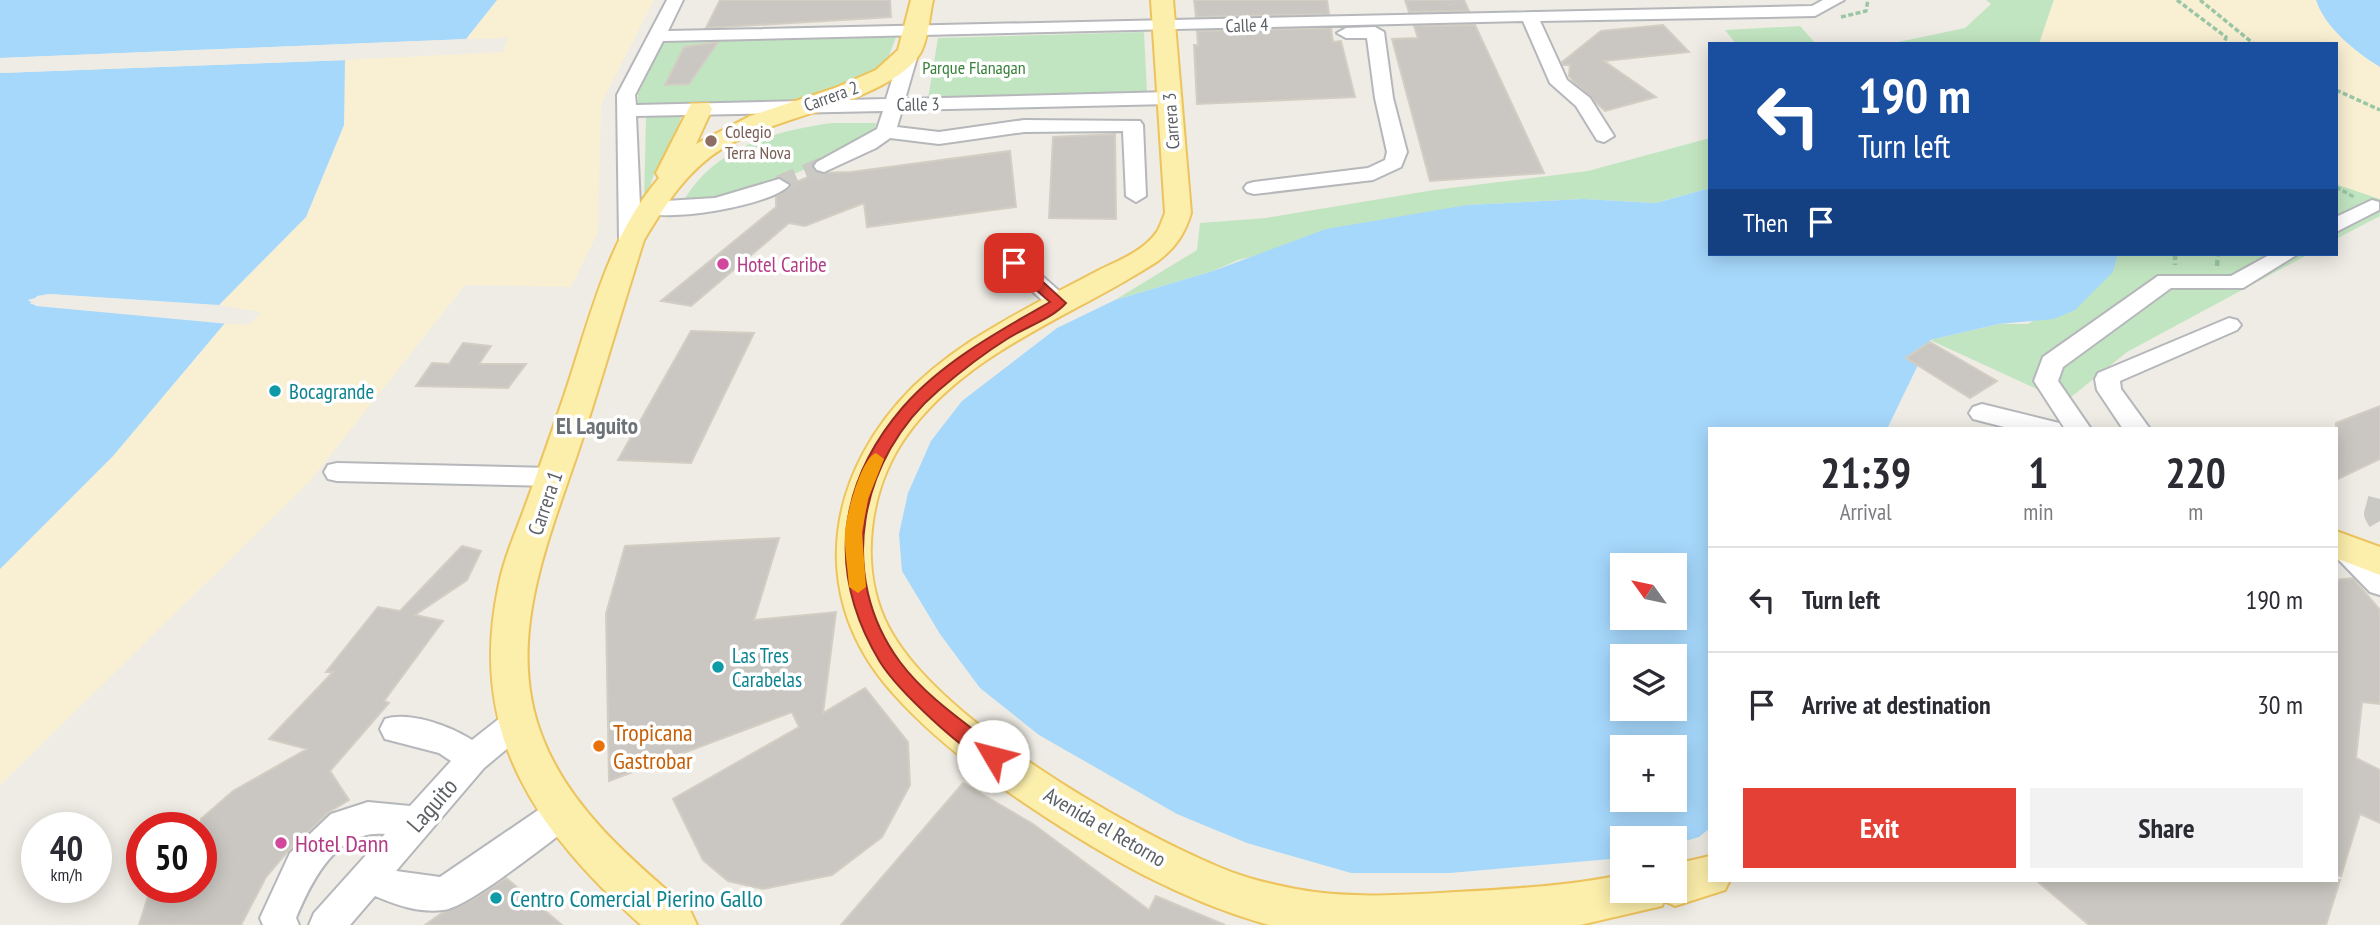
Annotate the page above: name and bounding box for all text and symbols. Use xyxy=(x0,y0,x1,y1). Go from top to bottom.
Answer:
street label: Calle 4 xyxy=(1225,13,1269,37)
park label: Parque Flanagan xyxy=(922,56,1026,79)
text: 190 m xyxy=(1858,63,1971,127)
icon: left xyxy=(1743,70,1834,161)
street label: Carrera 2 xyxy=(800,76,862,116)
street label: Calle 3 xyxy=(896,92,940,116)
street label: Carrera 3 xyxy=(1158,92,1184,150)
place label: Colegio Terra Nova xyxy=(725,120,791,164)
text: Turn left xyxy=(1858,125,1950,167)
marker: Colegio Terra Nova xyxy=(703,133,719,149)
icon: arrive xyxy=(1802,203,1840,241)
text: Then xyxy=(1743,206,1788,239)
pin xyxy=(984,233,1044,293)
icon: arrive xyxy=(995,244,1033,282)
place label: Hotel Caribe xyxy=(737,251,827,278)
marker: Hotel Caribe xyxy=(715,256,731,272)
place label: Bocagrande xyxy=(289,378,374,405)
marker: Bocagrande xyxy=(267,383,283,399)
district label: El Laguito xyxy=(556,411,638,440)
text: 21:39 xyxy=(1820,445,1911,500)
text: 1 xyxy=(2028,445,2048,500)
text: 220 xyxy=(2166,445,2226,500)
street label: Carrera 1 xyxy=(521,467,569,539)
text: Arrival xyxy=(1840,497,1892,526)
text: min xyxy=(2023,497,2053,526)
text: m xyxy=(2188,497,2203,526)
north arrow xyxy=(1610,553,1687,630)
map controls xyxy=(1610,553,1687,903)
icon: left xyxy=(1743,581,1781,619)
text: Turn left xyxy=(1802,583,1880,616)
text: 190 m xyxy=(2245,583,2303,616)
place label: Las Tres Carabelas xyxy=(732,642,802,693)
button: layers xyxy=(1610,644,1687,721)
marker: Las Tres Carabelas xyxy=(710,659,726,675)
icon: arrive xyxy=(1743,686,1781,724)
text: Arrive at destination xyxy=(1802,688,1991,721)
text: 30 m xyxy=(2257,688,2303,721)
place label: Tropicana Gastrobar xyxy=(613,717,693,776)
position arrow xyxy=(956,719,1030,793)
button: + xyxy=(1610,735,1687,812)
marker: Tropicana Gastrobar xyxy=(591,738,607,754)
street label: Laguito xyxy=(400,771,464,839)
street label: Avenida el Retorno xyxy=(1039,781,1171,873)
button: Exit xyxy=(1743,788,2016,868)
button: Share xyxy=(2030,788,2303,868)
speed limit sign: 50 xyxy=(126,812,217,903)
text: 40 xyxy=(50,825,83,871)
button: − xyxy=(1610,826,1687,903)
place label: Hotel Dann xyxy=(295,828,389,859)
marker: Hotel Dann xyxy=(273,835,289,851)
text: km/h xyxy=(51,863,82,886)
place label: Centro Comercial Pierino Gallo xyxy=(510,883,763,914)
marker: Centro Comercial Pierino Gallo xyxy=(488,890,504,906)

